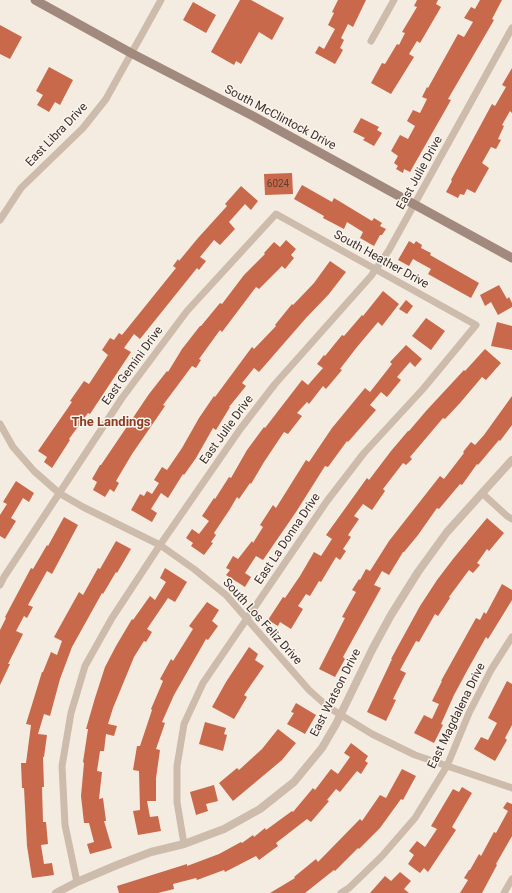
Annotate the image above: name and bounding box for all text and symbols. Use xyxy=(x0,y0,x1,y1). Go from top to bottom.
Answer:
street label: South McClintock Drive xyxy=(222,83,338,153)
street label: East Libra Drive xyxy=(23,100,91,170)
street label: East Julie Drive xyxy=(394,134,446,212)
house number: 6024 xyxy=(267,178,289,190)
street label: South Heather Drive xyxy=(331,228,431,292)
street label: East Gemini Drive xyxy=(100,324,166,408)
street label: East Julie Drive xyxy=(197,393,257,467)
district label: The Landings xyxy=(71,415,151,431)
street label: East La Donna Drive xyxy=(252,491,324,587)
street label: South Los Feliz Drive xyxy=(219,576,305,668)
street label: East Watson Drive xyxy=(308,647,364,739)
street label: East Magdalena Drive xyxy=(425,661,489,771)

